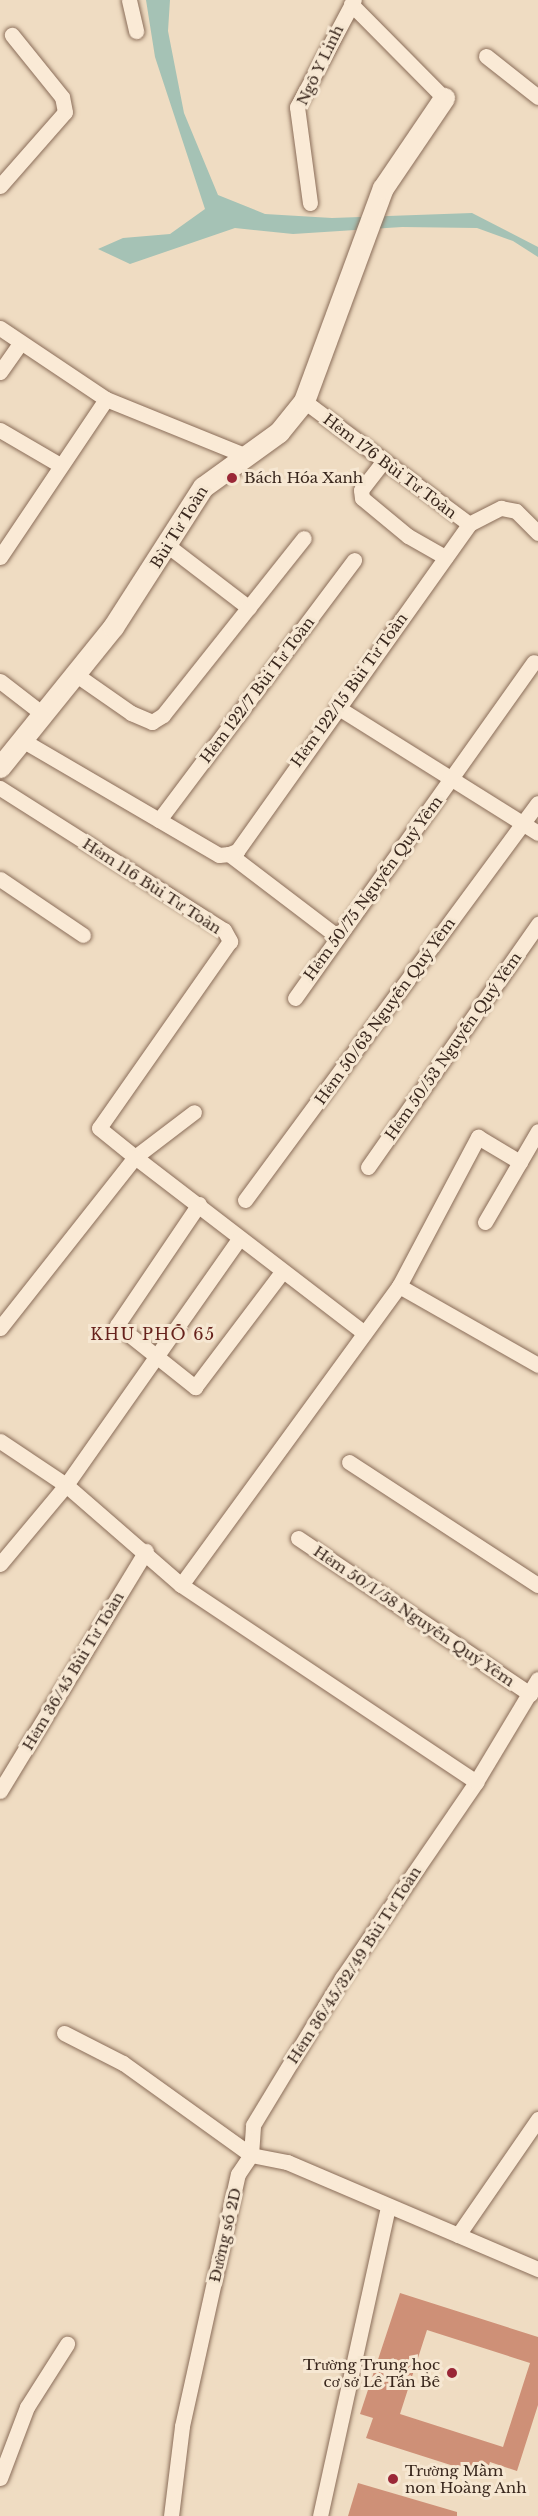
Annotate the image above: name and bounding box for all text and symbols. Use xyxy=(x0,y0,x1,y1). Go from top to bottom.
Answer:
street label: Ngô Y Linh xyxy=(293,21,347,109)
street label: Hẻm 176 Bùi Tư Toàn xyxy=(319,410,461,522)
place label: Bách Hóa Xanh xyxy=(244,469,364,487)
marker: Bách Hóa Xanh xyxy=(225,471,239,485)
street label: Bùi Tư Toàn xyxy=(146,482,212,572)
street label: Hẻm 122/15 Bùi Tư Toàn xyxy=(287,609,411,771)
street label: Hẻm 122/7 Bùi Tư Toàn xyxy=(196,613,318,767)
street label: Hẻm 50/75 Nguyễn Quý Yêm xyxy=(300,792,446,984)
street label: Hẻm 116 Bùi Tư Toàn xyxy=(79,834,225,938)
street label: Hẻm 50/63 Nguyễn Quý Yêm xyxy=(311,914,459,1108)
street label: Hẻm 50/53 Nguyễn Quý Yêm xyxy=(381,948,525,1144)
district label: KHU PHỐ 65 xyxy=(90,1324,216,1344)
street label: Hẻm 50/1/58 Nguyễn Quý Yêm xyxy=(310,1542,518,1690)
street label: Hẻm 36/45 Bùi Tư Toàn xyxy=(18,1588,128,1754)
street label: Hẻm 36/45/32/49 Bùi Tư Toàn xyxy=(283,1863,425,2067)
street label: Đường số 2D xyxy=(205,2186,245,2284)
place label: Trường Trung học cơ sở Lê Tấn Bê xyxy=(302,2355,440,2390)
marker: Trường Trung học cơ sở Lê Tấn Bê xyxy=(445,2366,459,2380)
place label: Trường Mầm non Hoàng Anh xyxy=(405,2461,527,2496)
marker: Trường Mầm non Hoàng Anh xyxy=(386,2472,400,2486)

